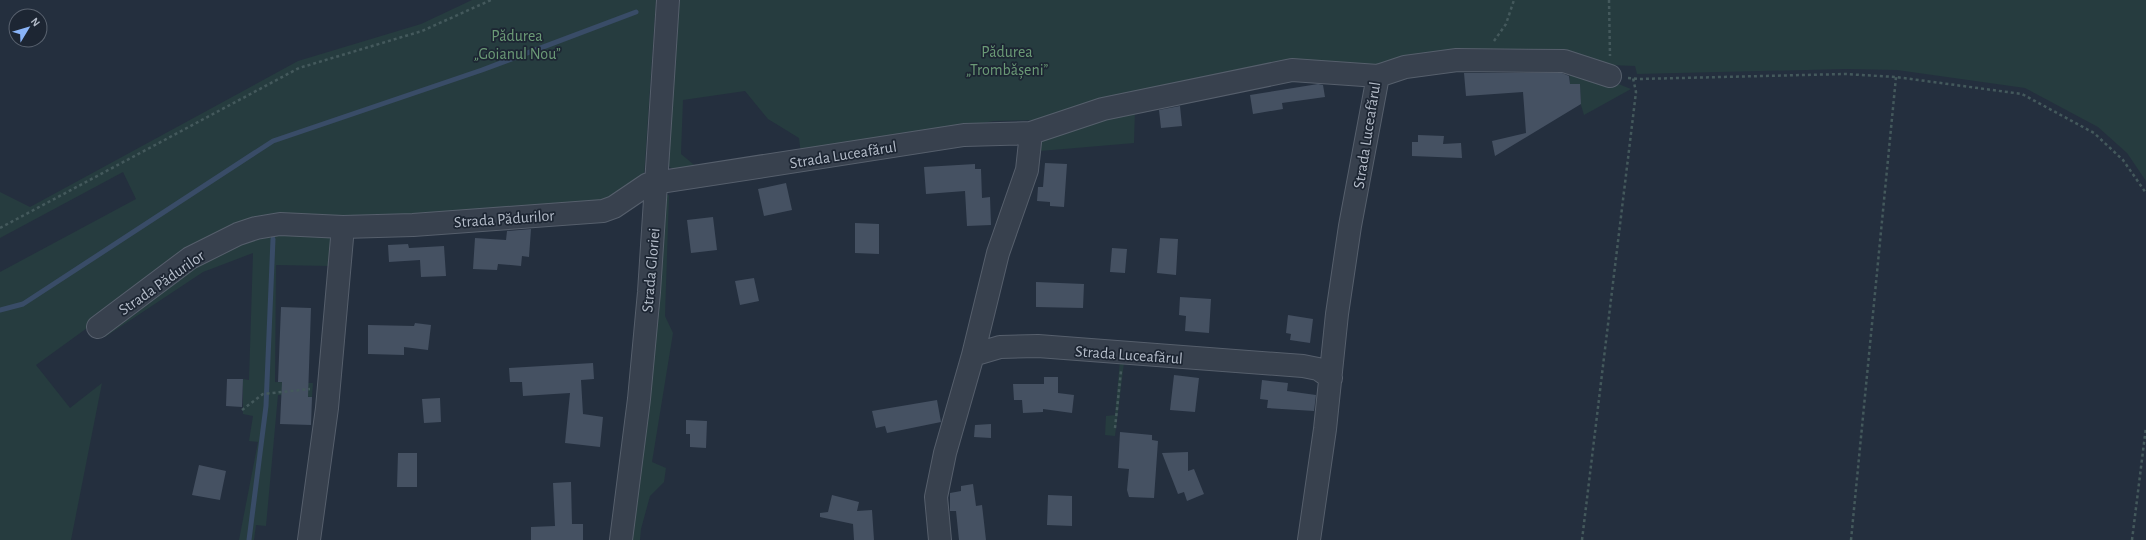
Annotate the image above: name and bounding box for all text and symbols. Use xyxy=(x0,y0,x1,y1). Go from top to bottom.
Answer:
north arrow xyxy=(8,8,48,48)
text: N xyxy=(29,16,42,29)
park label: Pădurea „Goianul Nou” xyxy=(473,28,561,62)
park label: Pădurea „Trombășeni” xyxy=(966,44,1049,80)
street label: Strada Luceafărul xyxy=(1351,81,1383,190)
street label: Strada Luceafărul xyxy=(789,139,898,171)
street label: Strada Pădurilor xyxy=(453,207,556,230)
street label: Strada Gloriei xyxy=(639,227,663,313)
street label: Strada Pădurilor xyxy=(116,247,208,318)
street label: Strada Luceafărul xyxy=(1074,343,1183,367)

